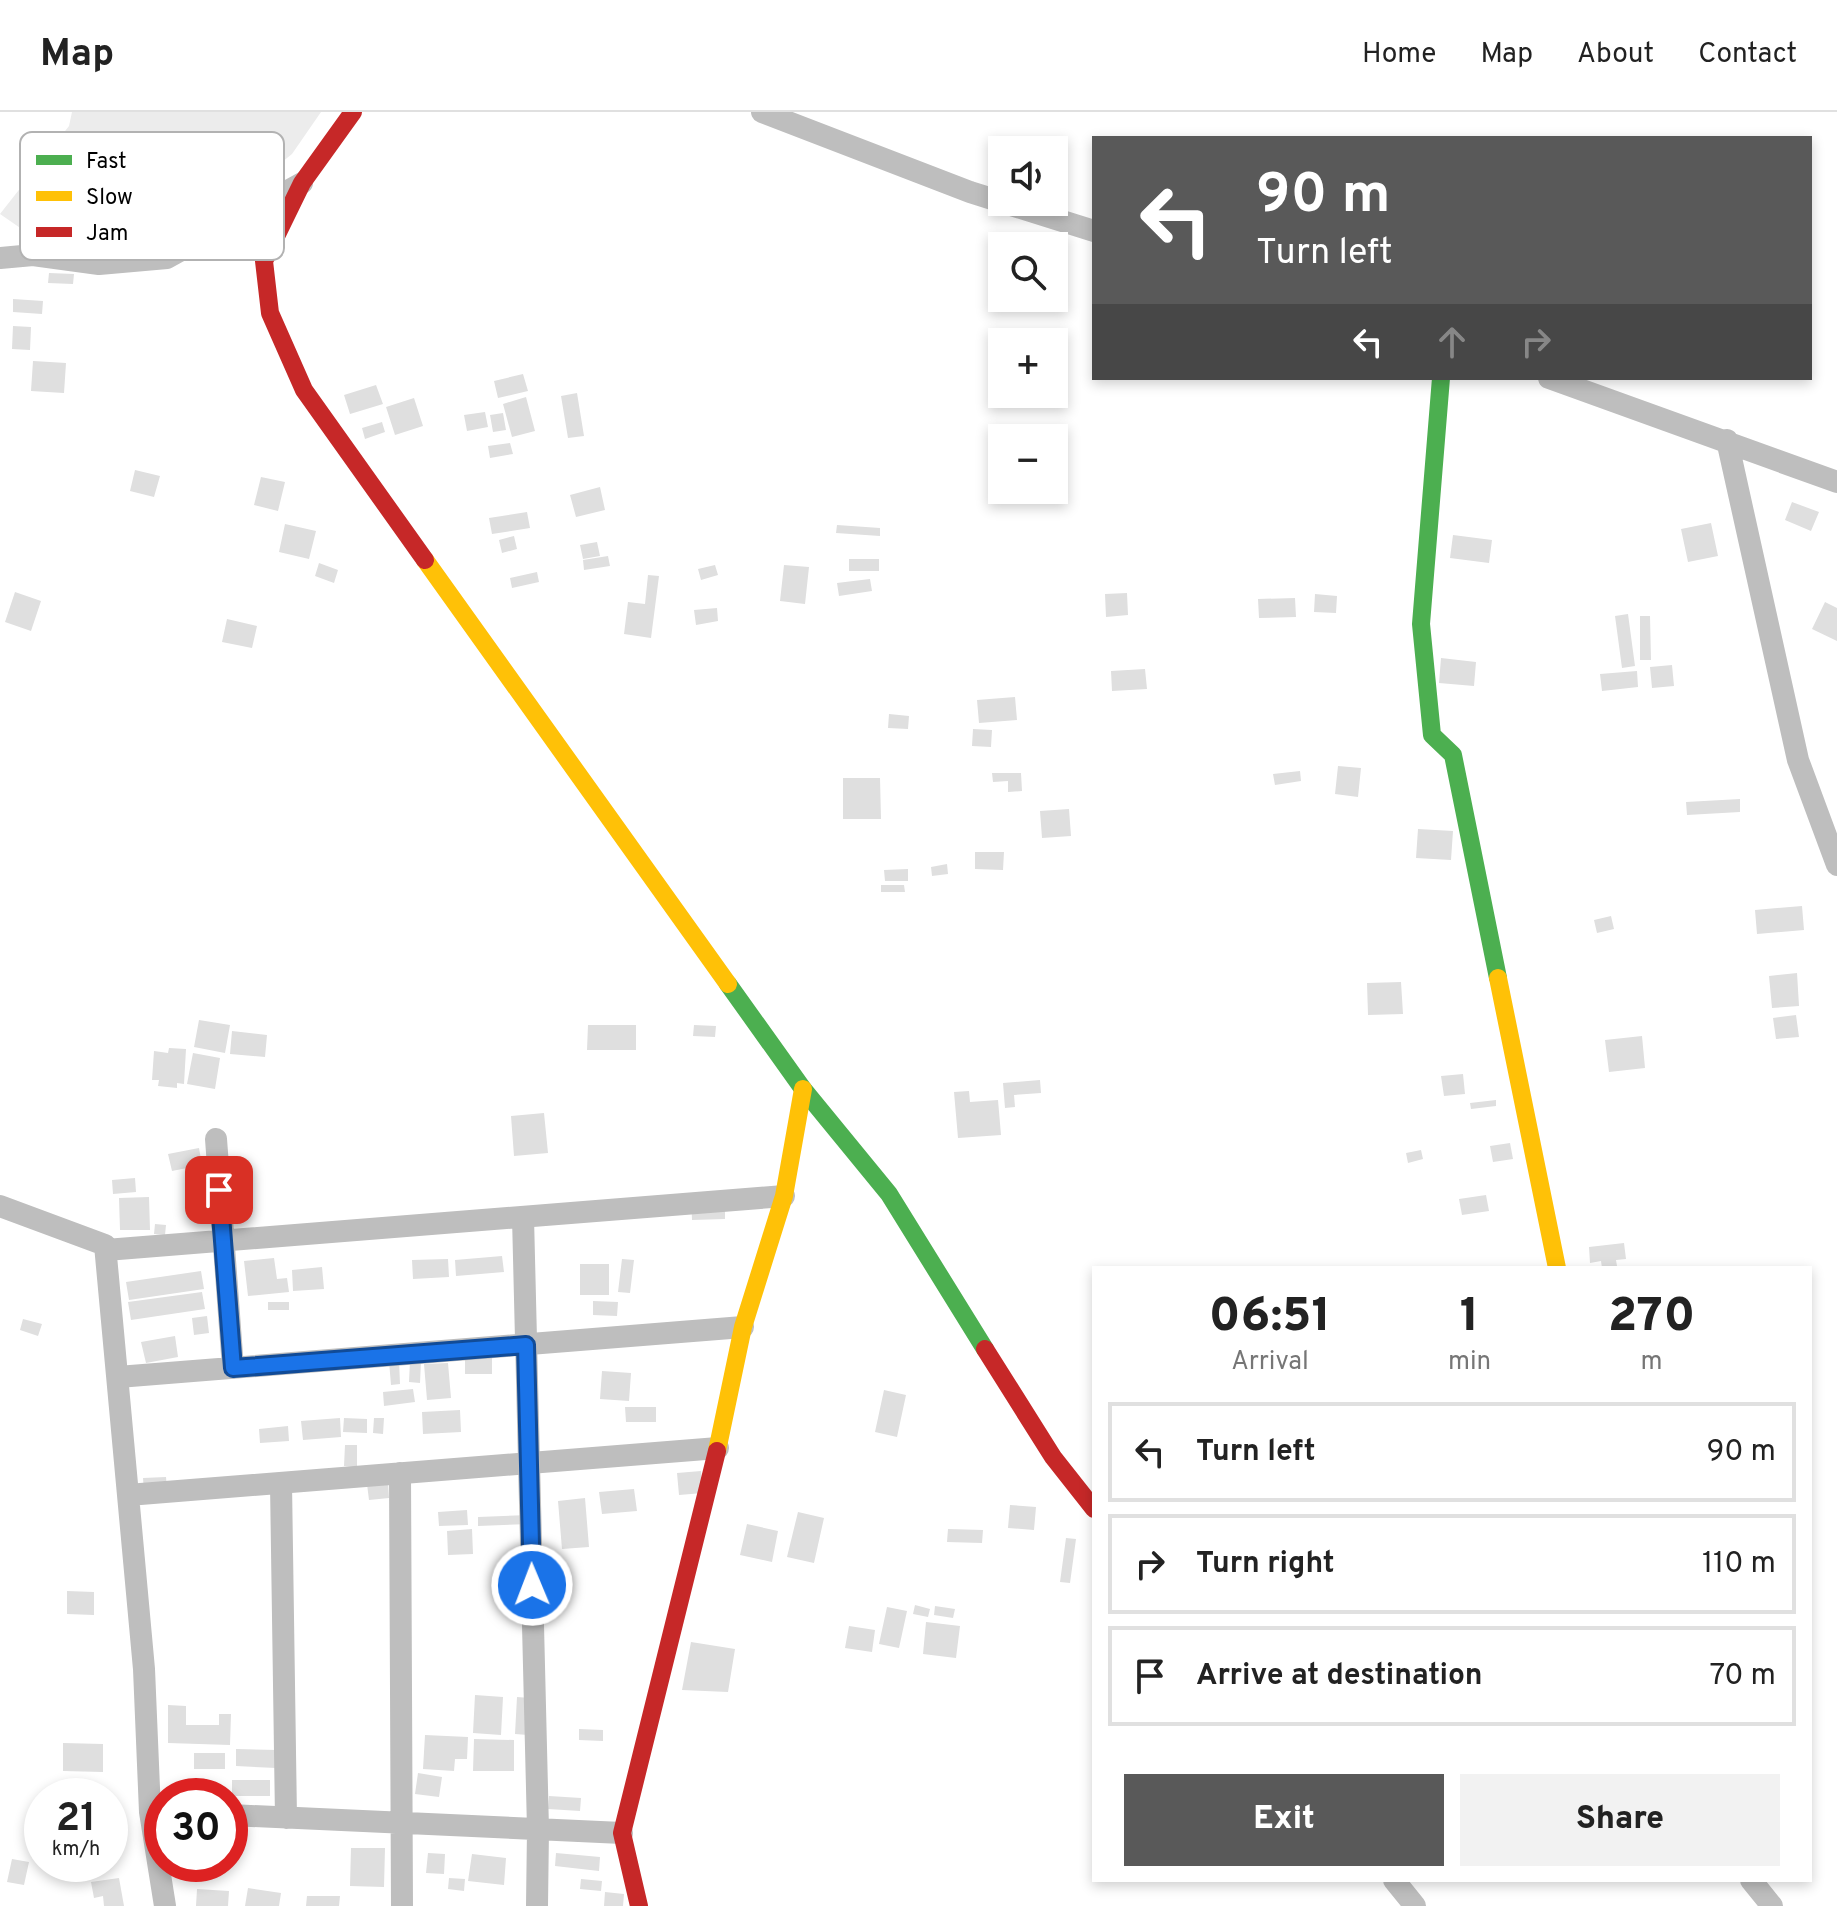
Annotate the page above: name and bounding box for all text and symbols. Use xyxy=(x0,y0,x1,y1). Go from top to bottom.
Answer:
text: Map xyxy=(40,31,114,80)
text: Home xyxy=(1362,37,1436,73)
text: Map xyxy=(1480,37,1533,73)
text: About xyxy=(1577,37,1654,73)
text: Contact xyxy=(1698,37,1797,73)
legend xyxy=(20,132,284,260)
map controls xyxy=(988,136,1068,504)
button: sound xyxy=(988,136,1068,216)
text: Fast xyxy=(86,149,127,176)
text: 90 m xyxy=(1256,162,1391,232)
icon: left xyxy=(1124,168,1228,272)
text: Slow xyxy=(86,185,133,212)
text: Jam xyxy=(86,221,129,248)
text: Turn left xyxy=(1256,231,1393,277)
button: search xyxy=(988,232,1068,312)
icon: left xyxy=(1346,320,1390,364)
icon: ahead xyxy=(1430,320,1474,364)
icon: right xyxy=(1514,320,1558,364)
button: + xyxy=(988,328,1068,408)
button: − xyxy=(988,424,1068,504)
pin xyxy=(185,1156,253,1224)
icon: arrive xyxy=(197,1168,241,1212)
text: 06:51 xyxy=(1209,1288,1331,1348)
text: 1 xyxy=(1460,1288,1479,1348)
text: 270 xyxy=(1608,1288,1695,1348)
text: Arrival xyxy=(1231,1346,1309,1379)
text: min xyxy=(1448,1346,1491,1379)
text: m xyxy=(1641,1346,1663,1379)
icon: left xyxy=(1128,1430,1172,1474)
text: Turn left xyxy=(1196,1434,1316,1471)
text: 90 m xyxy=(1707,1434,1776,1471)
icon: right xyxy=(1128,1542,1172,1586)
position arrow xyxy=(490,1543,574,1627)
text: Turn right xyxy=(1196,1546,1334,1583)
text: 110 m xyxy=(1702,1546,1776,1583)
icon: arrive xyxy=(1128,1654,1172,1698)
text: Arrive at destination xyxy=(1196,1658,1482,1695)
text: 70 m xyxy=(1710,1658,1776,1695)
button: Exit xyxy=(1124,1774,1444,1866)
button: Share xyxy=(1460,1774,1780,1866)
speed limit sign: 30 xyxy=(144,1778,248,1882)
text: 21 xyxy=(56,1795,96,1845)
text: km/h xyxy=(52,1837,100,1863)

